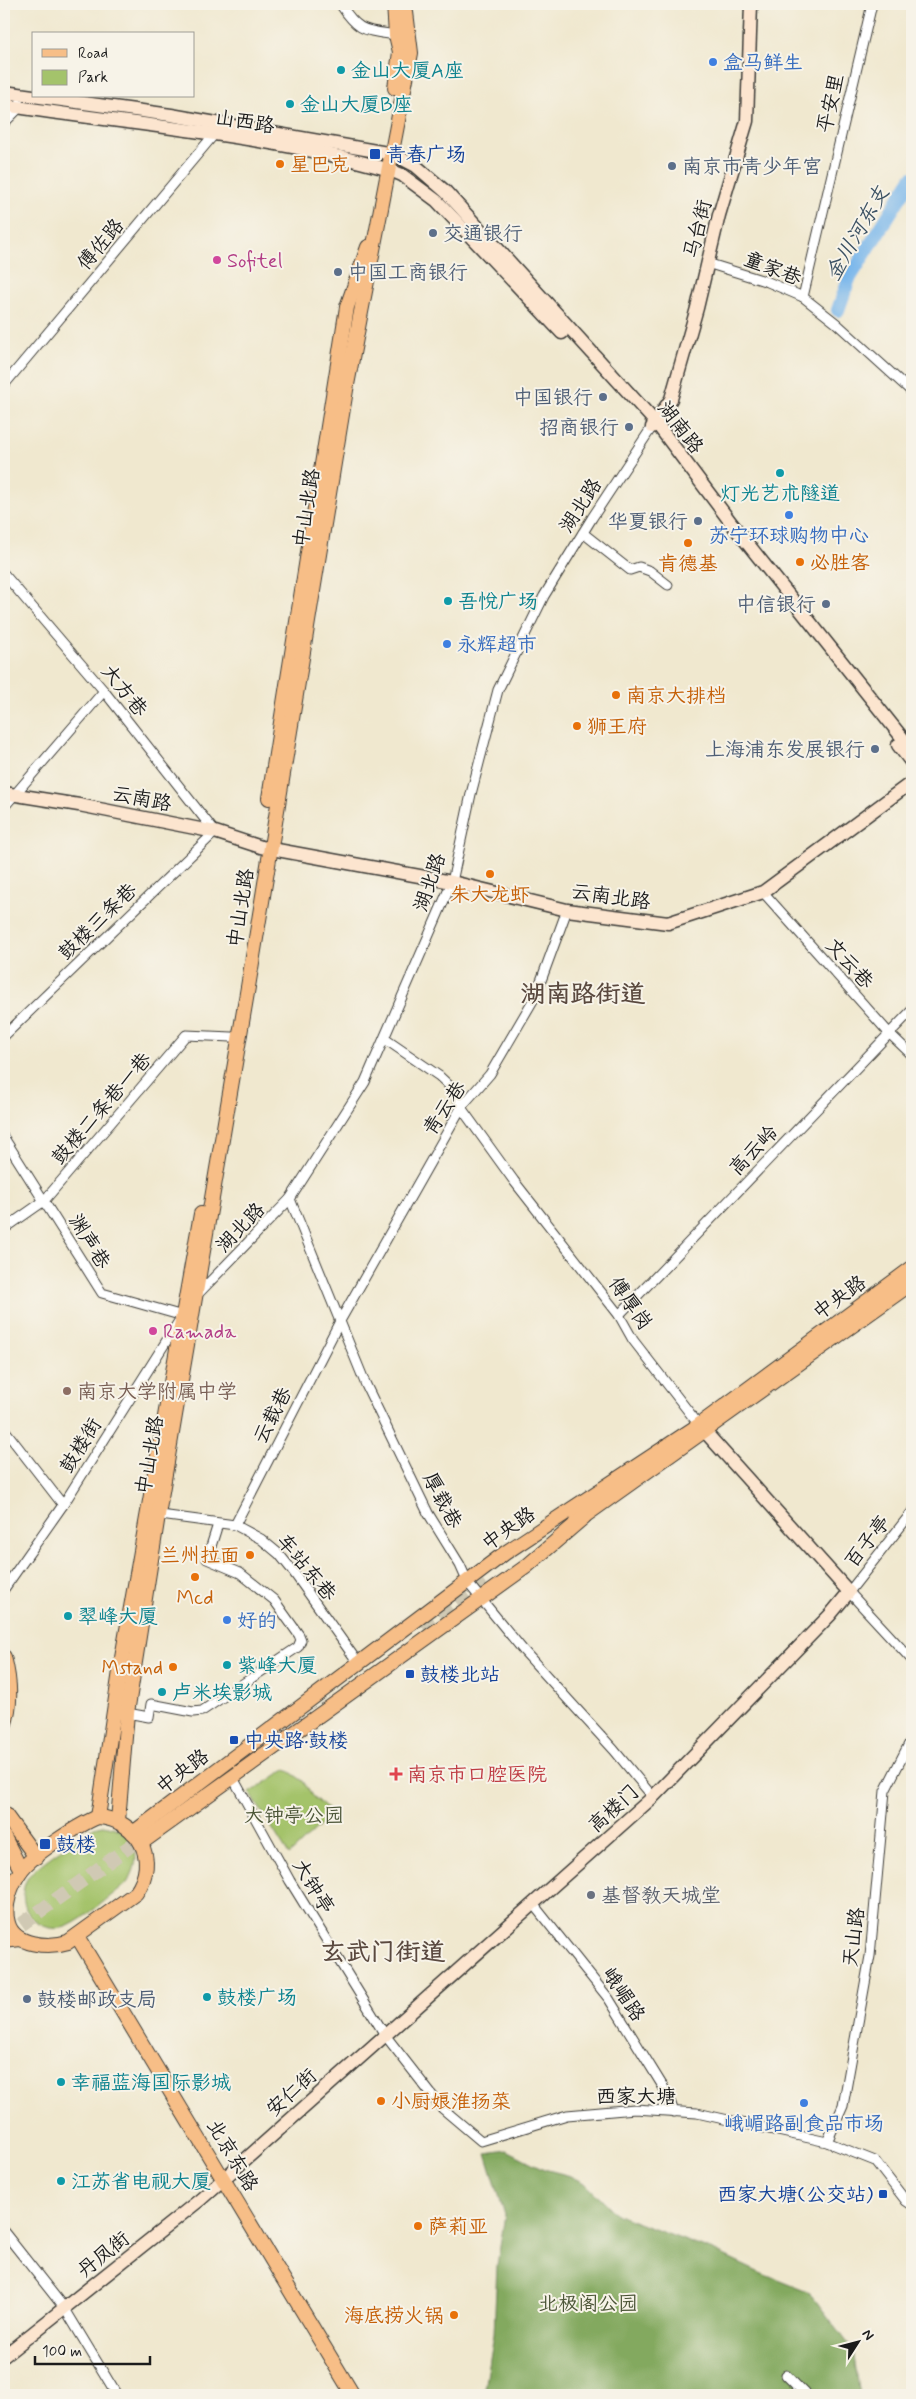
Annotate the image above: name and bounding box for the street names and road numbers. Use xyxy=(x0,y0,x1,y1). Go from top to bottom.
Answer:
street label: 平安里 xyxy=(812,71,851,136)
street label: 山西路 xyxy=(213,104,277,141)
street label: 马台街 xyxy=(678,197,719,262)
street label: 傅佐路 xyxy=(72,213,131,277)
street label: 童家巷 xyxy=(740,246,806,293)
street label: 湖南路 xyxy=(651,396,710,461)
street label: 中山北路 xyxy=(288,466,327,550)
street label: 湖北路 xyxy=(554,472,609,538)
street label: 大方巷 xyxy=(94,659,154,724)
street label: 云南路 xyxy=(110,780,175,819)
street label: 湖北路 xyxy=(408,849,453,915)
street label: 中山北路 xyxy=(222,866,261,950)
street label: 鼓楼三条巷 xyxy=(53,877,144,967)
street label: 云南北路 xyxy=(569,879,653,917)
street label: 文云巷 xyxy=(819,933,880,996)
street label: 鼓楼二条巷一巷 xyxy=(46,1047,159,1171)
street label: 青云巷 xyxy=(417,1076,474,1141)
street label: 高云岭 xyxy=(724,1119,785,1182)
street label: 湖北路 xyxy=(211,1196,272,1259)
street label: 渊声巷 xyxy=(61,1209,117,1275)
street label: 中央路 xyxy=(808,1269,873,1327)
street label: 傅厚岗 xyxy=(602,1272,658,1336)
street label: 云载巷 xyxy=(248,1382,299,1449)
street label: 鼓楼街 xyxy=(54,1413,109,1478)
street label: 中山北路 xyxy=(130,1413,171,1497)
street label: 厚载巷 xyxy=(416,1468,468,1534)
street label: 中央路 xyxy=(477,1500,542,1557)
street label: 百子亭 xyxy=(839,1510,897,1574)
street label: 车站东巷 xyxy=(270,1529,343,1608)
street label: 中央路 xyxy=(151,1743,216,1801)
street label: 高楼门 xyxy=(583,1779,645,1839)
street label: 大钟亭 xyxy=(286,1854,340,1919)
street label: 天山路 xyxy=(837,1905,872,1969)
street label: 峨嵋路 xyxy=(595,1962,651,2028)
street label: 安仁街 xyxy=(261,2063,323,2123)
street label: 西家大塘 xyxy=(596,2084,676,2111)
street label: 北京东路 xyxy=(200,2115,264,2198)
street label: 丹凤街 xyxy=(72,2226,136,2285)

